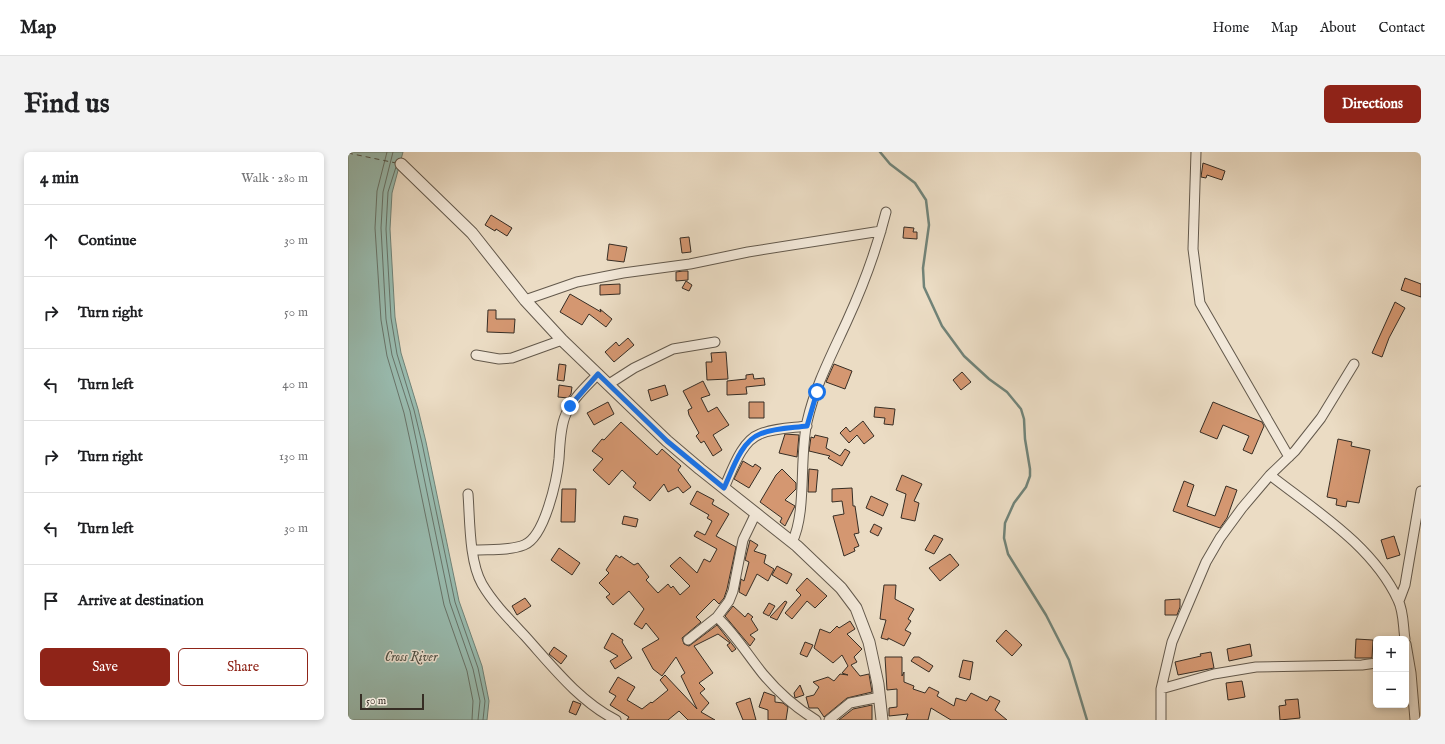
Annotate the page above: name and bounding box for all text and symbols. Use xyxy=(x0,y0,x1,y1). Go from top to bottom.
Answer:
text: Map xyxy=(20,16,56,40)
text: Home xyxy=(1213,19,1249,37)
text: Map xyxy=(1271,19,1298,37)
text: About xyxy=(1320,19,1356,37)
text: Contact xyxy=(1378,19,1425,37)
button: Directions xyxy=(1324,85,1421,123)
text: Find us xyxy=(24,87,110,122)
text: 4 min xyxy=(40,168,79,189)
text: Walk · 280 m xyxy=(241,170,308,187)
icon: ahead xyxy=(40,230,62,252)
text: Continue xyxy=(78,231,136,250)
text: 30 m xyxy=(284,232,308,249)
icon: right xyxy=(40,302,62,324)
text: Turn right xyxy=(78,303,143,322)
text: 50 m xyxy=(284,304,308,321)
icon: left xyxy=(40,374,62,396)
text: Turn left xyxy=(78,375,134,394)
text: 40 m xyxy=(282,376,308,393)
route start xyxy=(808,383,826,401)
route end xyxy=(561,397,579,415)
icon: right xyxy=(40,446,62,468)
text: Turn right xyxy=(78,447,143,466)
text: 130 m xyxy=(279,448,308,465)
icon: left xyxy=(40,518,62,540)
text: Turn left xyxy=(78,519,134,538)
text: 30 m xyxy=(284,520,308,537)
icon: arrive xyxy=(40,590,62,612)
text: Arrive at destination xyxy=(78,591,204,610)
map controls xyxy=(1373,636,1409,708)
button: + xyxy=(1373,636,1409,672)
button: Save xyxy=(40,648,170,686)
button: Share xyxy=(178,648,308,686)
water label: Cross River xyxy=(385,649,438,666)
button: − xyxy=(1373,672,1409,708)
scale bar xyxy=(360,692,424,711)
text: 50 m xyxy=(366,694,386,708)

